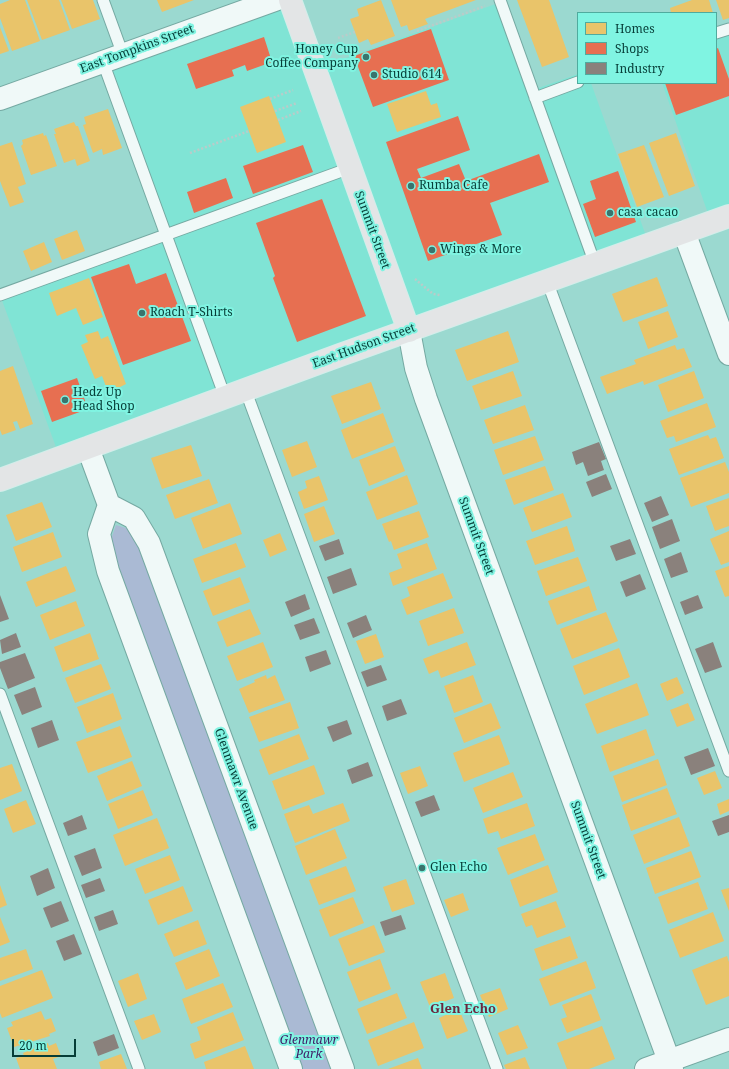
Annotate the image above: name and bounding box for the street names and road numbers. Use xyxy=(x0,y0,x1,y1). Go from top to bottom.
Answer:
street label: East Tompkins Street xyxy=(78,22,196,76)
street label: Summit Street xyxy=(351,189,393,271)
street label: East Hudson Street xyxy=(311,321,417,371)
street label: Summit Street xyxy=(455,495,497,577)
street label: Glenmawr Avenue xyxy=(211,726,261,832)
street label: Summit Street xyxy=(567,799,609,881)

